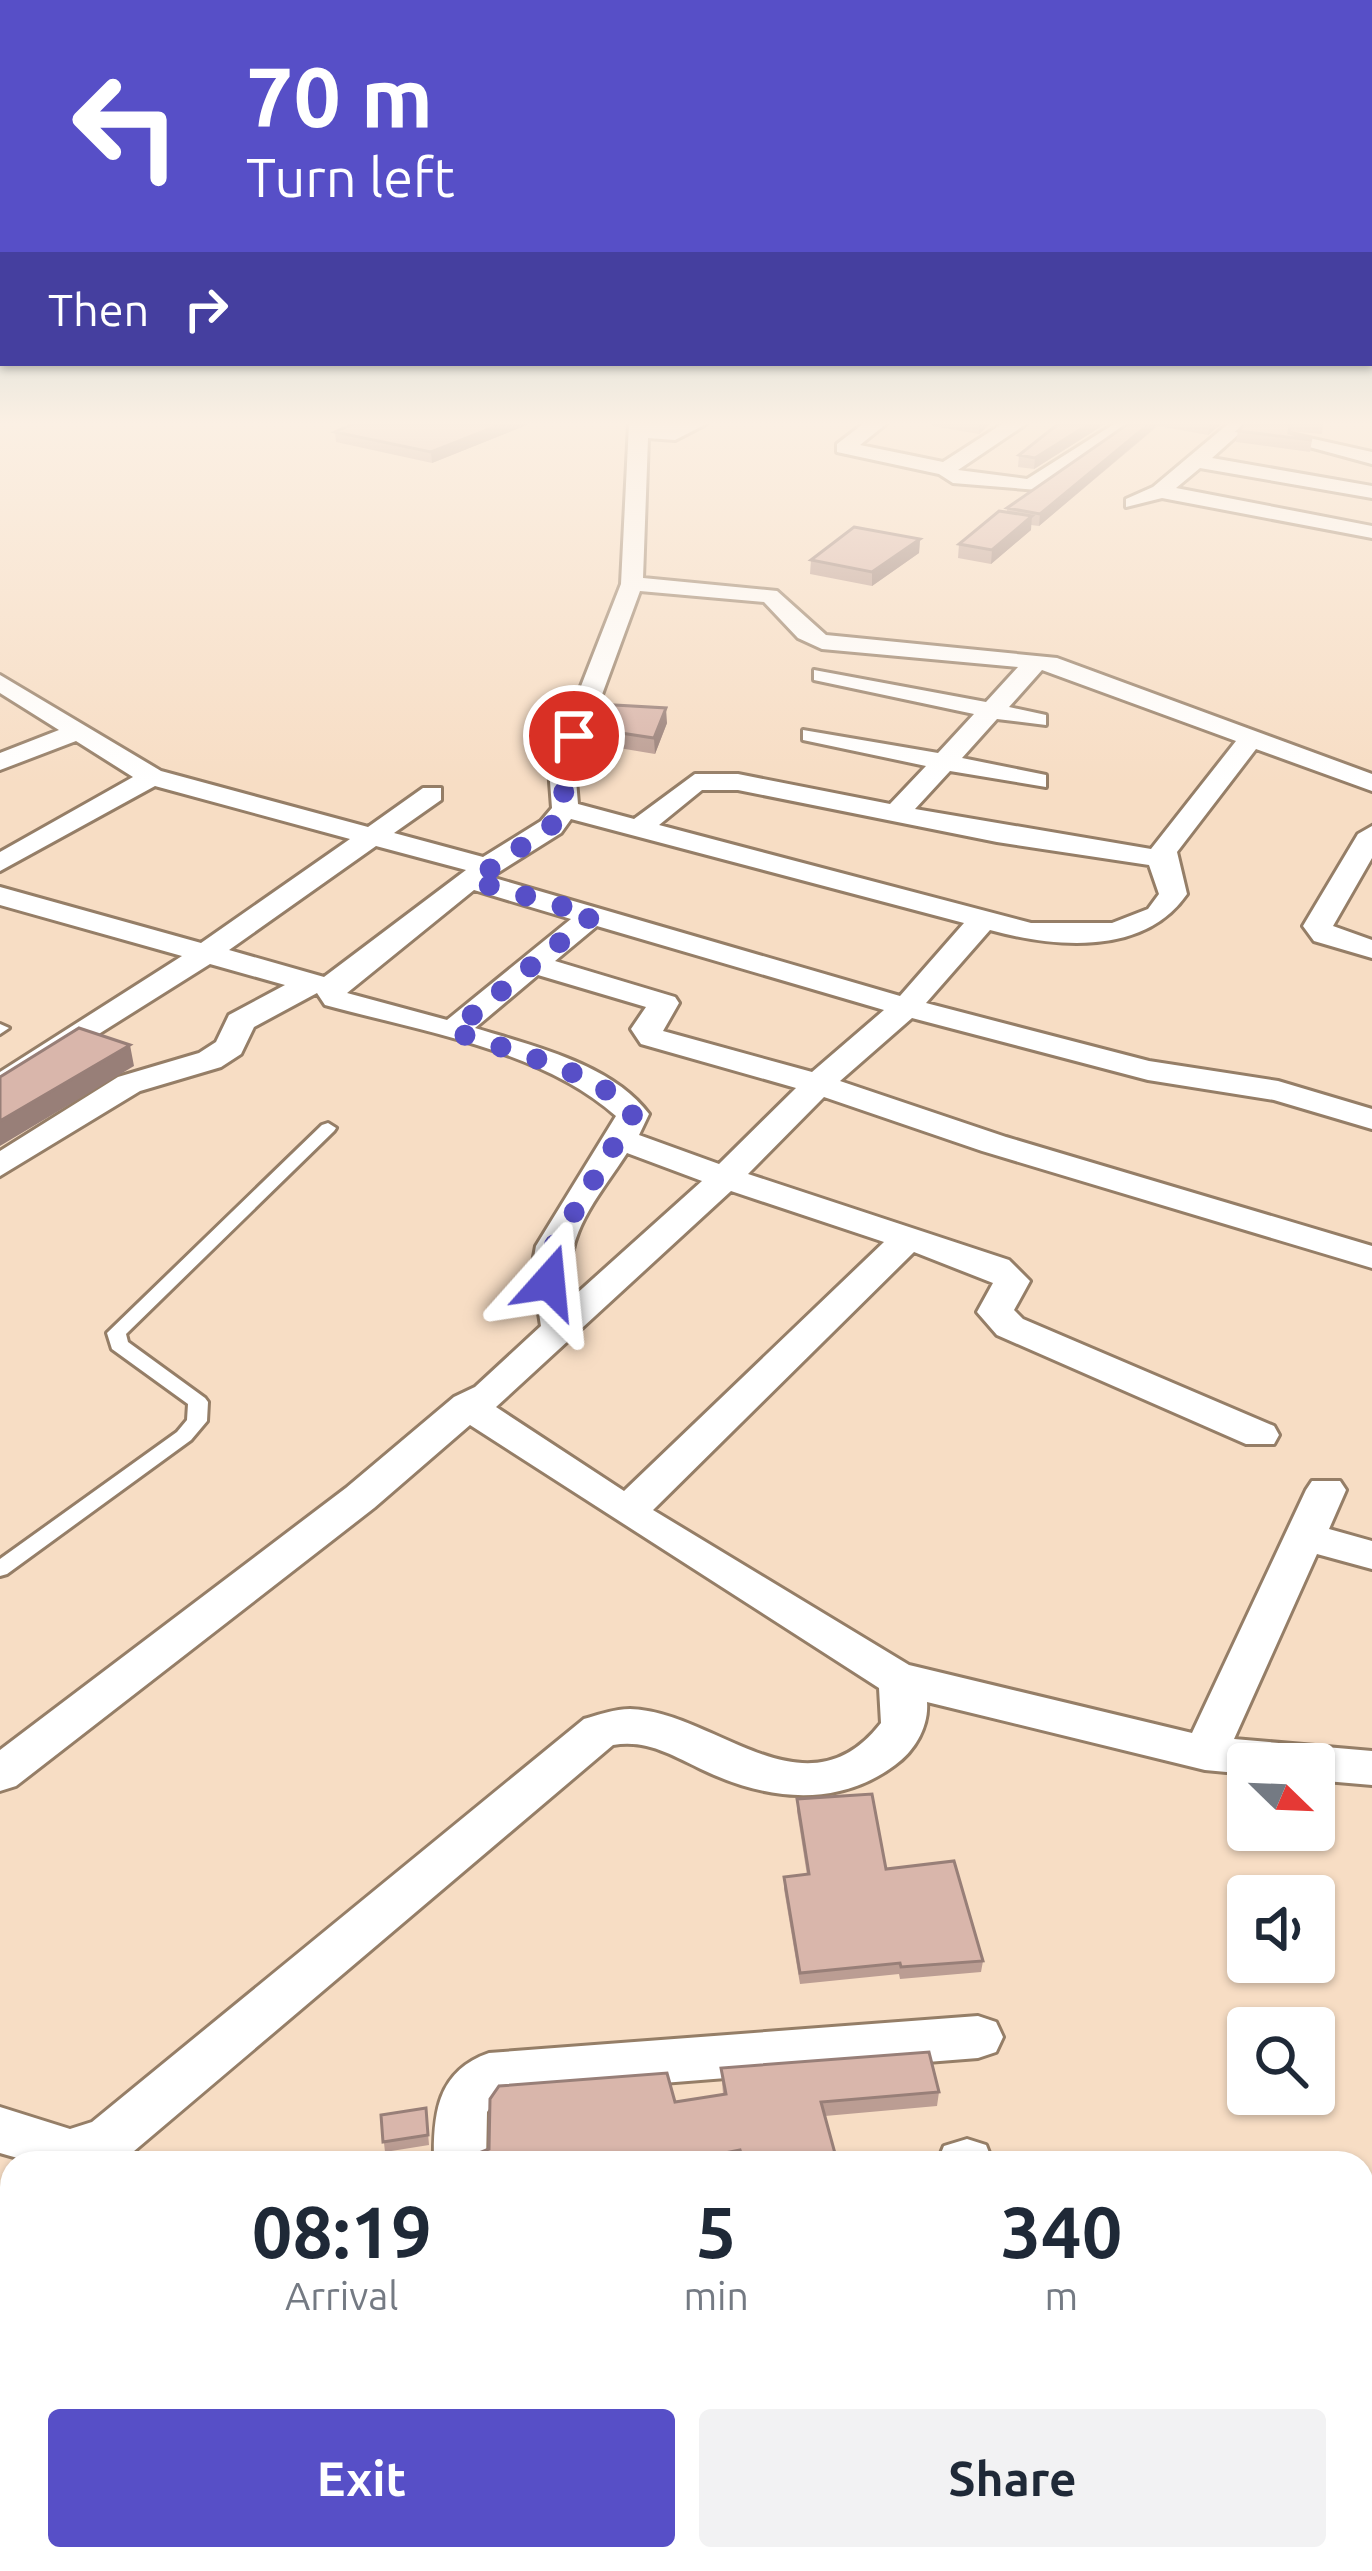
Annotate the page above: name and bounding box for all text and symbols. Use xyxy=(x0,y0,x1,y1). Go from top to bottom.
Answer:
icon: left xyxy=(48,48,204,204)
text: 70 m xyxy=(246,49,433,143)
text: Turn left xyxy=(246,147,455,207)
icon: right xyxy=(173,276,239,342)
text: Then xyxy=(48,284,149,335)
pin xyxy=(523,685,625,787)
icon: arrive xyxy=(541,703,607,769)
position arrow xyxy=(486,1219,612,1345)
north arrow xyxy=(1227,1743,1335,1851)
map controls xyxy=(1227,1743,1335,2115)
button: sound xyxy=(1227,1875,1335,1983)
button: search xyxy=(1227,2007,1335,2115)
text: 08:19 xyxy=(252,2191,432,2272)
text: 5 xyxy=(696,2191,736,2272)
text: 340 xyxy=(1000,2191,1122,2272)
text: Arrival xyxy=(285,2274,399,2317)
text: min xyxy=(683,2274,749,2317)
text: m xyxy=(1045,2274,1078,2317)
button: Exit xyxy=(48,2409,675,2547)
button: Share xyxy=(699,2409,1326,2547)

